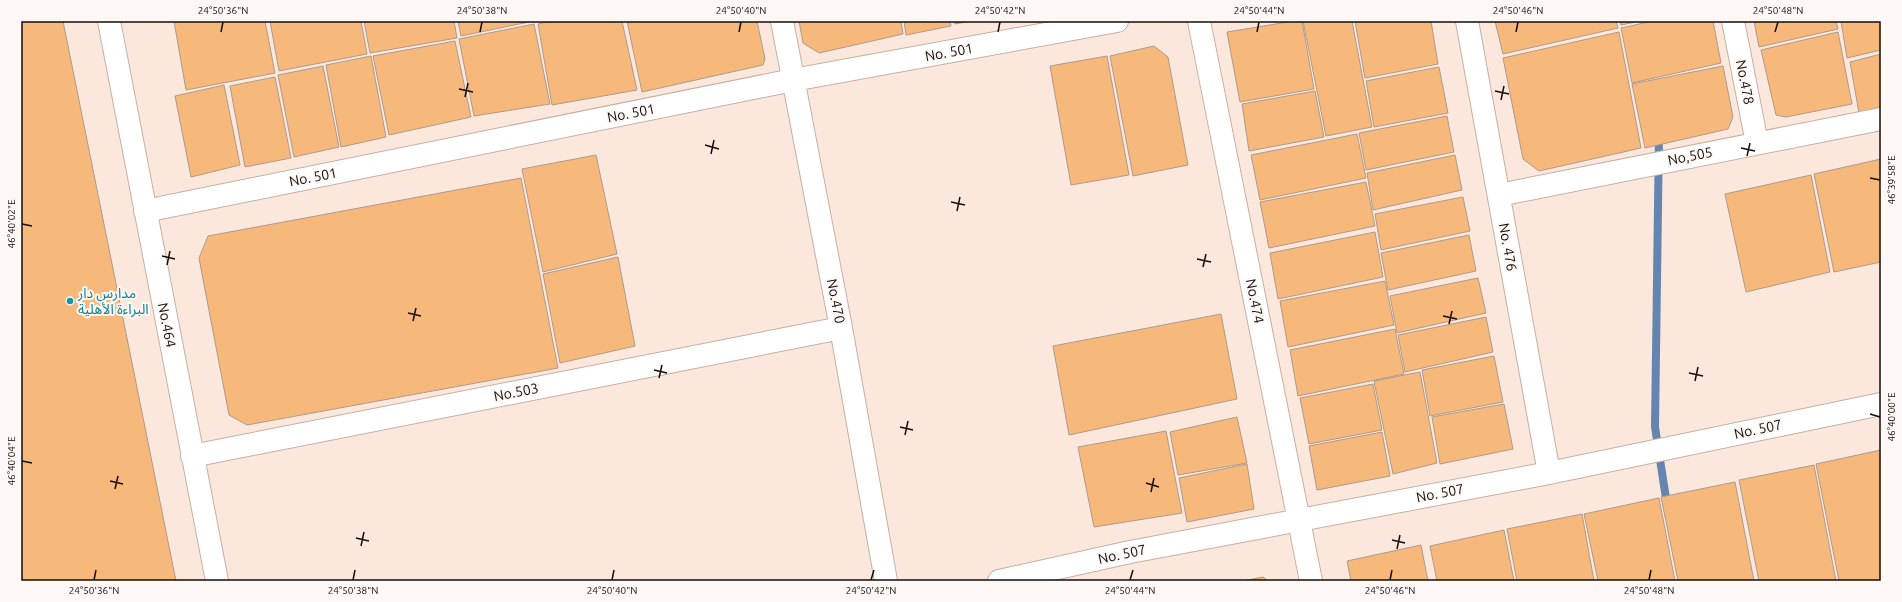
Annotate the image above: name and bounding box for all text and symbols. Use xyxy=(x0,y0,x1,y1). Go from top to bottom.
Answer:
text: 24°50'36"N xyxy=(198,5,248,16)
text: 24°50'38"N xyxy=(457,5,507,16)
text: 24°50'40"N xyxy=(716,5,766,16)
text: 24°50'42"N xyxy=(975,5,1025,16)
text: 24°50'44"N xyxy=(1234,5,1284,16)
text: 24°50'46"N xyxy=(1493,5,1543,16)
text: 24°50'48"N xyxy=(1753,5,1803,16)
street label: No. 501 xyxy=(924,40,974,64)
street label: No.478 xyxy=(1733,58,1757,106)
street label: No. 501 xyxy=(606,101,656,125)
street label: No,505 xyxy=(1666,144,1714,168)
text: 46°39'58"E xyxy=(1886,155,1897,205)
street label: No. 501 xyxy=(288,165,338,189)
text: 46°40'02"E xyxy=(6,199,17,249)
street label: No. 476 xyxy=(1496,222,1520,272)
street label: No.470 xyxy=(824,277,848,325)
street label: No.474 xyxy=(1243,277,1267,325)
place label: مدارس دار البراءة الأهلية xyxy=(77,285,149,318)
marker: مدارس دار البراءة الأهلية xyxy=(65,296,75,306)
street label: No.464 xyxy=(155,301,179,349)
street label: No.503 xyxy=(492,380,540,404)
text: 46°40'00"E xyxy=(1886,392,1897,442)
street label: No. 507 xyxy=(1733,416,1783,442)
text: 46°40'04"E xyxy=(6,436,17,486)
street label: No. 507 xyxy=(1415,481,1465,505)
street label: No. 507 xyxy=(1097,541,1147,567)
text: 24°50'36"N xyxy=(69,585,119,596)
text: 24°50'38"N xyxy=(328,585,378,596)
text: 24°50'40"N xyxy=(587,585,637,596)
text: 24°50'42"N xyxy=(846,585,896,596)
text: 24°50'44"N xyxy=(1105,585,1155,596)
text: 24°50'46"N xyxy=(1365,585,1415,596)
text: 24°50'48"N xyxy=(1624,585,1674,596)

